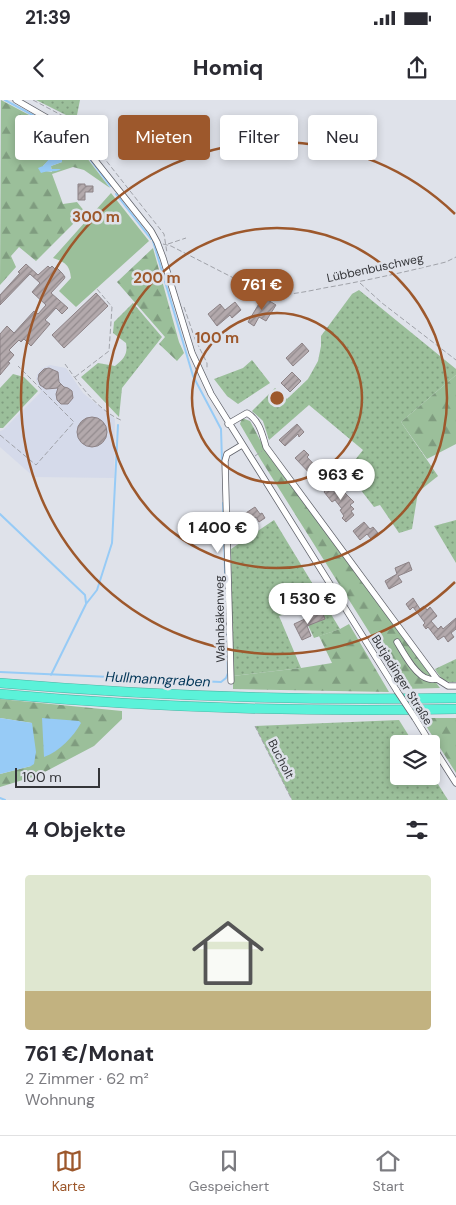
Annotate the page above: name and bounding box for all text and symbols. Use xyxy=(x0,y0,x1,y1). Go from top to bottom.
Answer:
text: 21:39 xyxy=(25,5,71,30)
text: Homiq xyxy=(193,53,263,82)
icon: back xyxy=(25,54,53,82)
icon: share xyxy=(403,54,431,82)
chip: Kaufen xyxy=(15,115,108,160)
chip: Mieten xyxy=(118,115,210,160)
chip: Filter xyxy=(220,115,298,160)
chip: Neu xyxy=(308,115,377,160)
text: 300 m xyxy=(72,207,120,227)
street label: Lübbenbuschweg xyxy=(325,250,425,286)
text: 200 m xyxy=(133,268,181,288)
pin: 761 € xyxy=(227,268,297,311)
text: 761 € xyxy=(242,274,282,295)
text: 100 m xyxy=(195,328,239,348)
centre of rings xyxy=(268,389,286,407)
pin: 963 € xyxy=(306,458,376,501)
text: 963 € xyxy=(318,464,364,485)
pin: 1 400 € xyxy=(172,512,264,554)
text: 1 400 € xyxy=(189,517,247,538)
street label: Wahnbäkenweg xyxy=(211,575,229,663)
pin: 1 530 € xyxy=(262,582,354,625)
text: 1 530 € xyxy=(280,588,336,609)
street label: Butjadinger Straße xyxy=(368,632,436,728)
water label: Hullmanngraben xyxy=(105,667,211,691)
map controls xyxy=(390,735,440,785)
button: layers xyxy=(390,735,440,785)
street label: Bucholt xyxy=(264,736,298,782)
scale bar xyxy=(15,765,100,788)
text: 100 m xyxy=(22,768,62,786)
text: 4 Objekte xyxy=(25,816,126,844)
icon: filters xyxy=(403,816,431,844)
icon: home xyxy=(183,908,273,998)
text: 761 €/Monat xyxy=(25,1040,154,1068)
text: 2 Zimmer · 62 m² xyxy=(25,1068,149,1089)
text: Wohnung xyxy=(25,1089,95,1110)
tab: Karte xyxy=(52,1147,86,1195)
tab: Gespeichert xyxy=(189,1147,269,1195)
tab: Start xyxy=(372,1147,404,1195)

